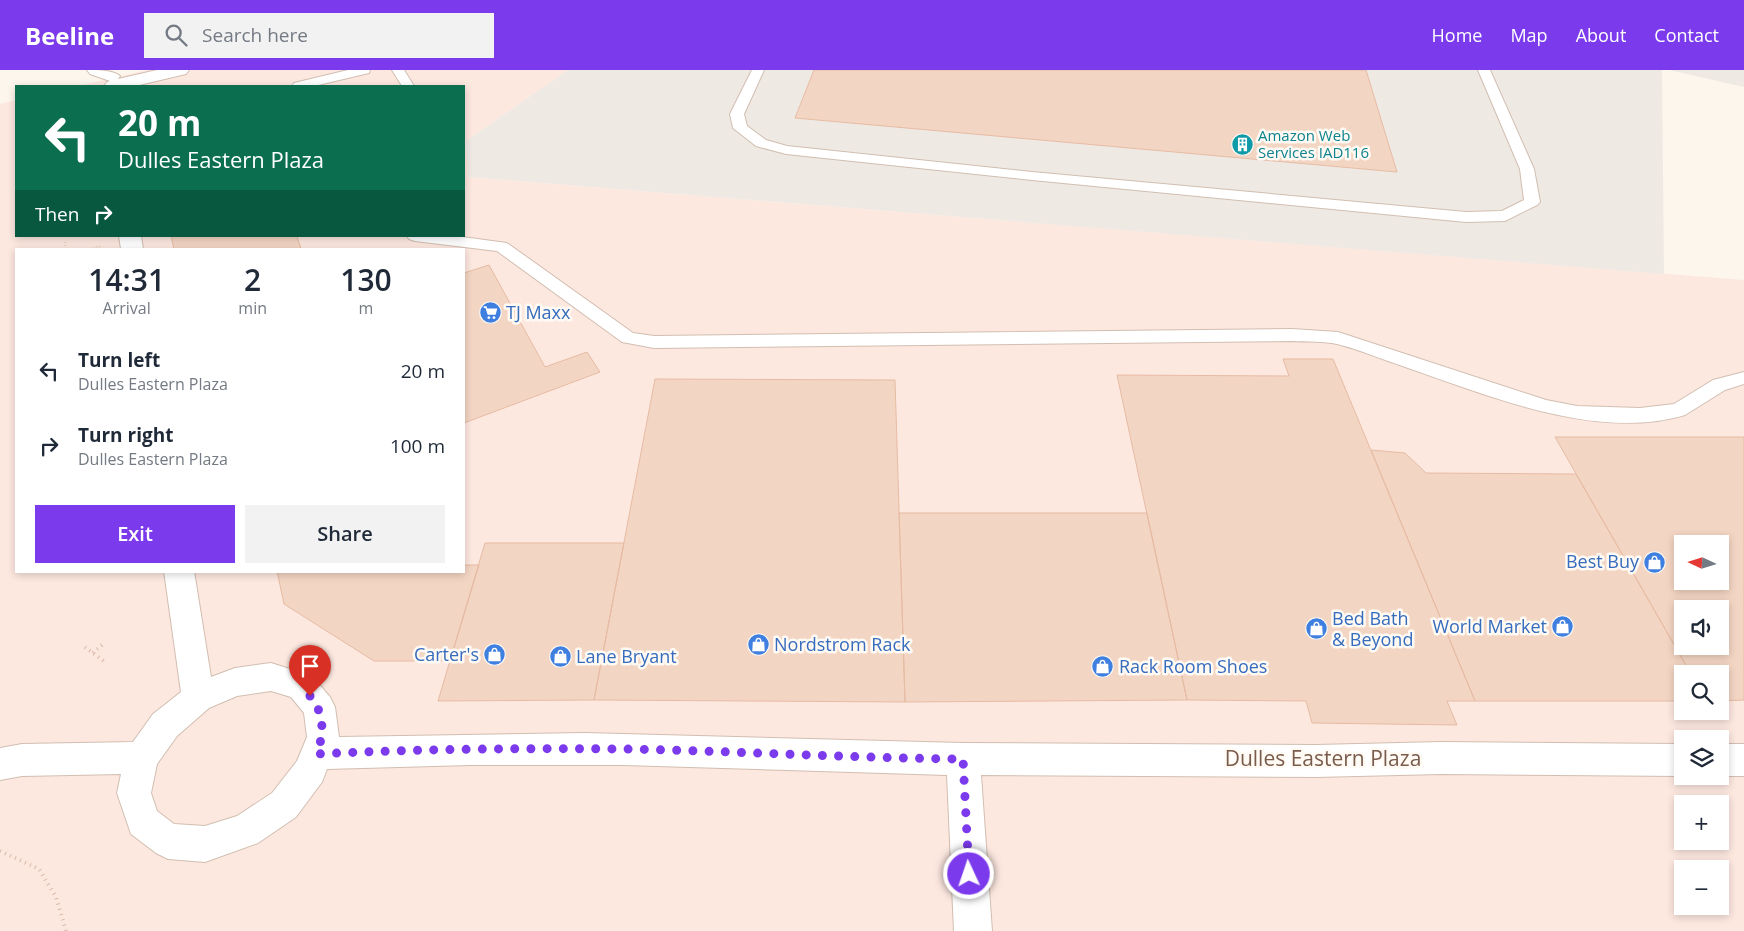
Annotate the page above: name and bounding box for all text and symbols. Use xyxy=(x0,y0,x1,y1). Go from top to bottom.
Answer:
search box xyxy=(144,13,494,58)
text: Beeline xyxy=(25,19,114,52)
icon: search xyxy=(162,21,190,49)
text: Search here xyxy=(202,22,308,48)
text: Home xyxy=(1432,23,1482,47)
text: Map xyxy=(1510,23,1548,47)
text: About xyxy=(1576,23,1626,47)
text: Contact xyxy=(1654,23,1719,47)
text: 20 m xyxy=(118,99,201,146)
icon: left xyxy=(35,105,100,170)
place label: Amazon Web Services IAD116 xyxy=(1258,125,1369,162)
building icon: Amazon Web Services IAD116 xyxy=(1230,133,1254,157)
text: Dulles Eastern Plaza xyxy=(118,144,324,174)
icon: right xyxy=(89,200,117,228)
text: Then xyxy=(35,201,79,227)
text: 14:31 xyxy=(88,259,165,300)
text: 2 xyxy=(244,259,261,300)
text: 130 xyxy=(340,259,392,300)
text: Arrival xyxy=(103,297,151,319)
text: min xyxy=(238,297,267,319)
text: m xyxy=(359,297,373,319)
place label: TJ Maxx xyxy=(506,300,571,324)
supermarket icon: TJ Maxx xyxy=(478,301,502,325)
text: Turn left xyxy=(78,347,160,373)
icon: left xyxy=(35,357,63,385)
text: 20 m xyxy=(401,358,445,384)
text: Dulles Eastern Plaza xyxy=(78,373,228,395)
text: Turn right xyxy=(78,422,173,448)
icon: right xyxy=(35,432,63,460)
text: 100 m xyxy=(390,433,445,459)
text: Dulles Eastern Plaza xyxy=(78,448,228,470)
button: Exit xyxy=(35,505,235,563)
button: Share xyxy=(245,505,445,563)
north arrow xyxy=(1674,535,1729,590)
map controls xyxy=(1674,535,1729,915)
place label: Best Buy xyxy=(1566,549,1640,573)
shop icon: Best Buy xyxy=(1643,550,1667,574)
button: sound xyxy=(1674,600,1729,655)
place label: Bed Bath & Beyond xyxy=(1332,606,1413,651)
place label: World Market xyxy=(1432,614,1547,638)
shop icon: World Market xyxy=(1551,615,1575,639)
shop icon: Bed Bath & Beyond xyxy=(1304,617,1328,641)
place label: Nordstrom Rack xyxy=(774,632,911,656)
shop icon: Nordstrom Rack xyxy=(746,633,770,657)
place label: Carter's xyxy=(414,642,479,666)
shop icon: Carter's xyxy=(483,643,507,667)
place label: Lane Bryant xyxy=(576,644,677,668)
pin xyxy=(289,645,331,696)
shop icon: Lane Bryant xyxy=(548,645,572,669)
icon: arrive xyxy=(296,652,324,680)
place label: Rack Room Shoes xyxy=(1119,654,1267,678)
shop icon: Rack Room Shoes xyxy=(1091,655,1115,679)
button: search xyxy=(1674,665,1729,720)
button: layers xyxy=(1674,730,1729,785)
street label: Dulles Eastern Plaza xyxy=(1225,744,1421,772)
button: + xyxy=(1674,795,1729,850)
position arrow xyxy=(942,847,994,899)
button: − xyxy=(1674,860,1729,915)

